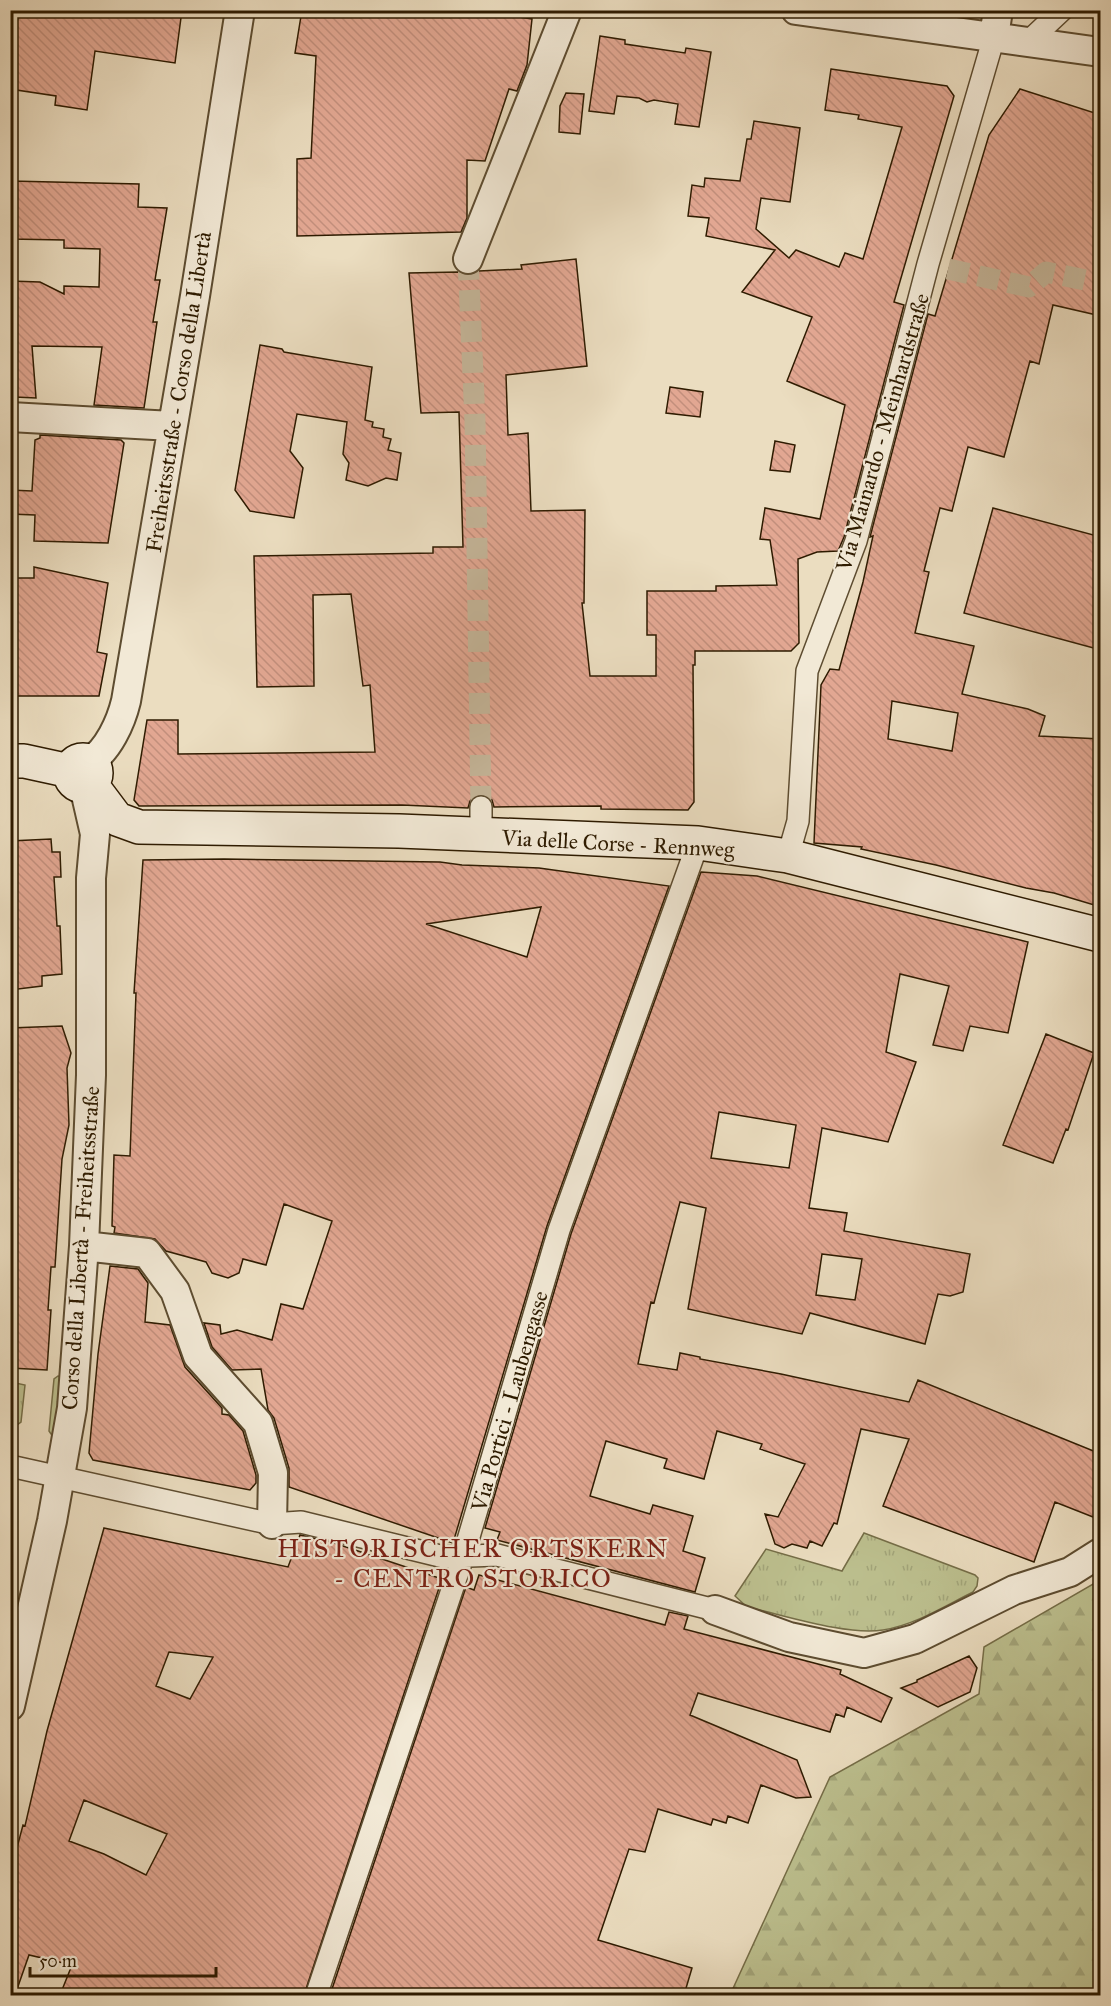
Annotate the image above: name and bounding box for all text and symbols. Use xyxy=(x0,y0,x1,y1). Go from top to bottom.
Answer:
street label: Freiheitsstraße - Corso della Libertà xyxy=(140,229,217,555)
street label: Via Mainardo - Meinhardstraße xyxy=(830,290,935,575)
street label: Via delle Corse - Rennweg xyxy=(500,824,736,863)
street label: Corso della Libertà - Freiheitsstraße xyxy=(56,1085,105,1411)
street label: Via Portici - Laubengasse xyxy=(465,1288,554,1516)
district label: HISTORISCHER ORTSKERN - CENTRO STORICO xyxy=(277,1532,669,1594)
scale bar xyxy=(30,1940,216,1978)
text: 50 m xyxy=(39,1950,77,1972)

